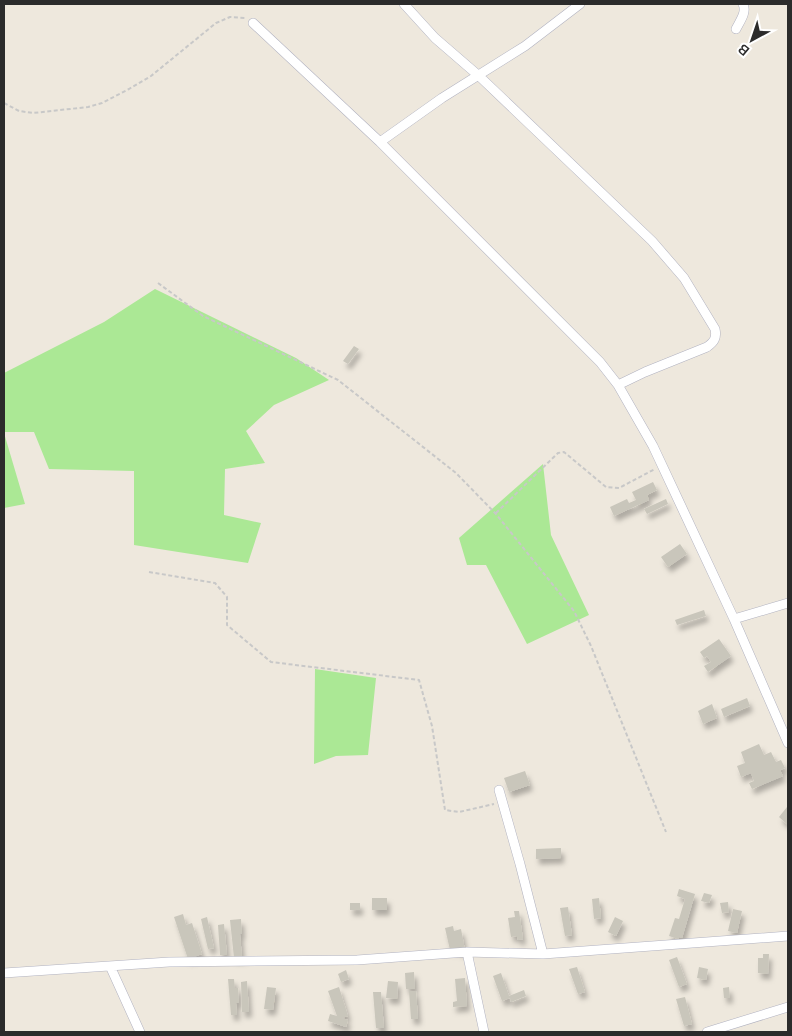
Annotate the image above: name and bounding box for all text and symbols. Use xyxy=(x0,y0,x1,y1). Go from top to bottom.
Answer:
north arrow xyxy=(727,15,777,65)
text: B xyxy=(734,39,754,60)

